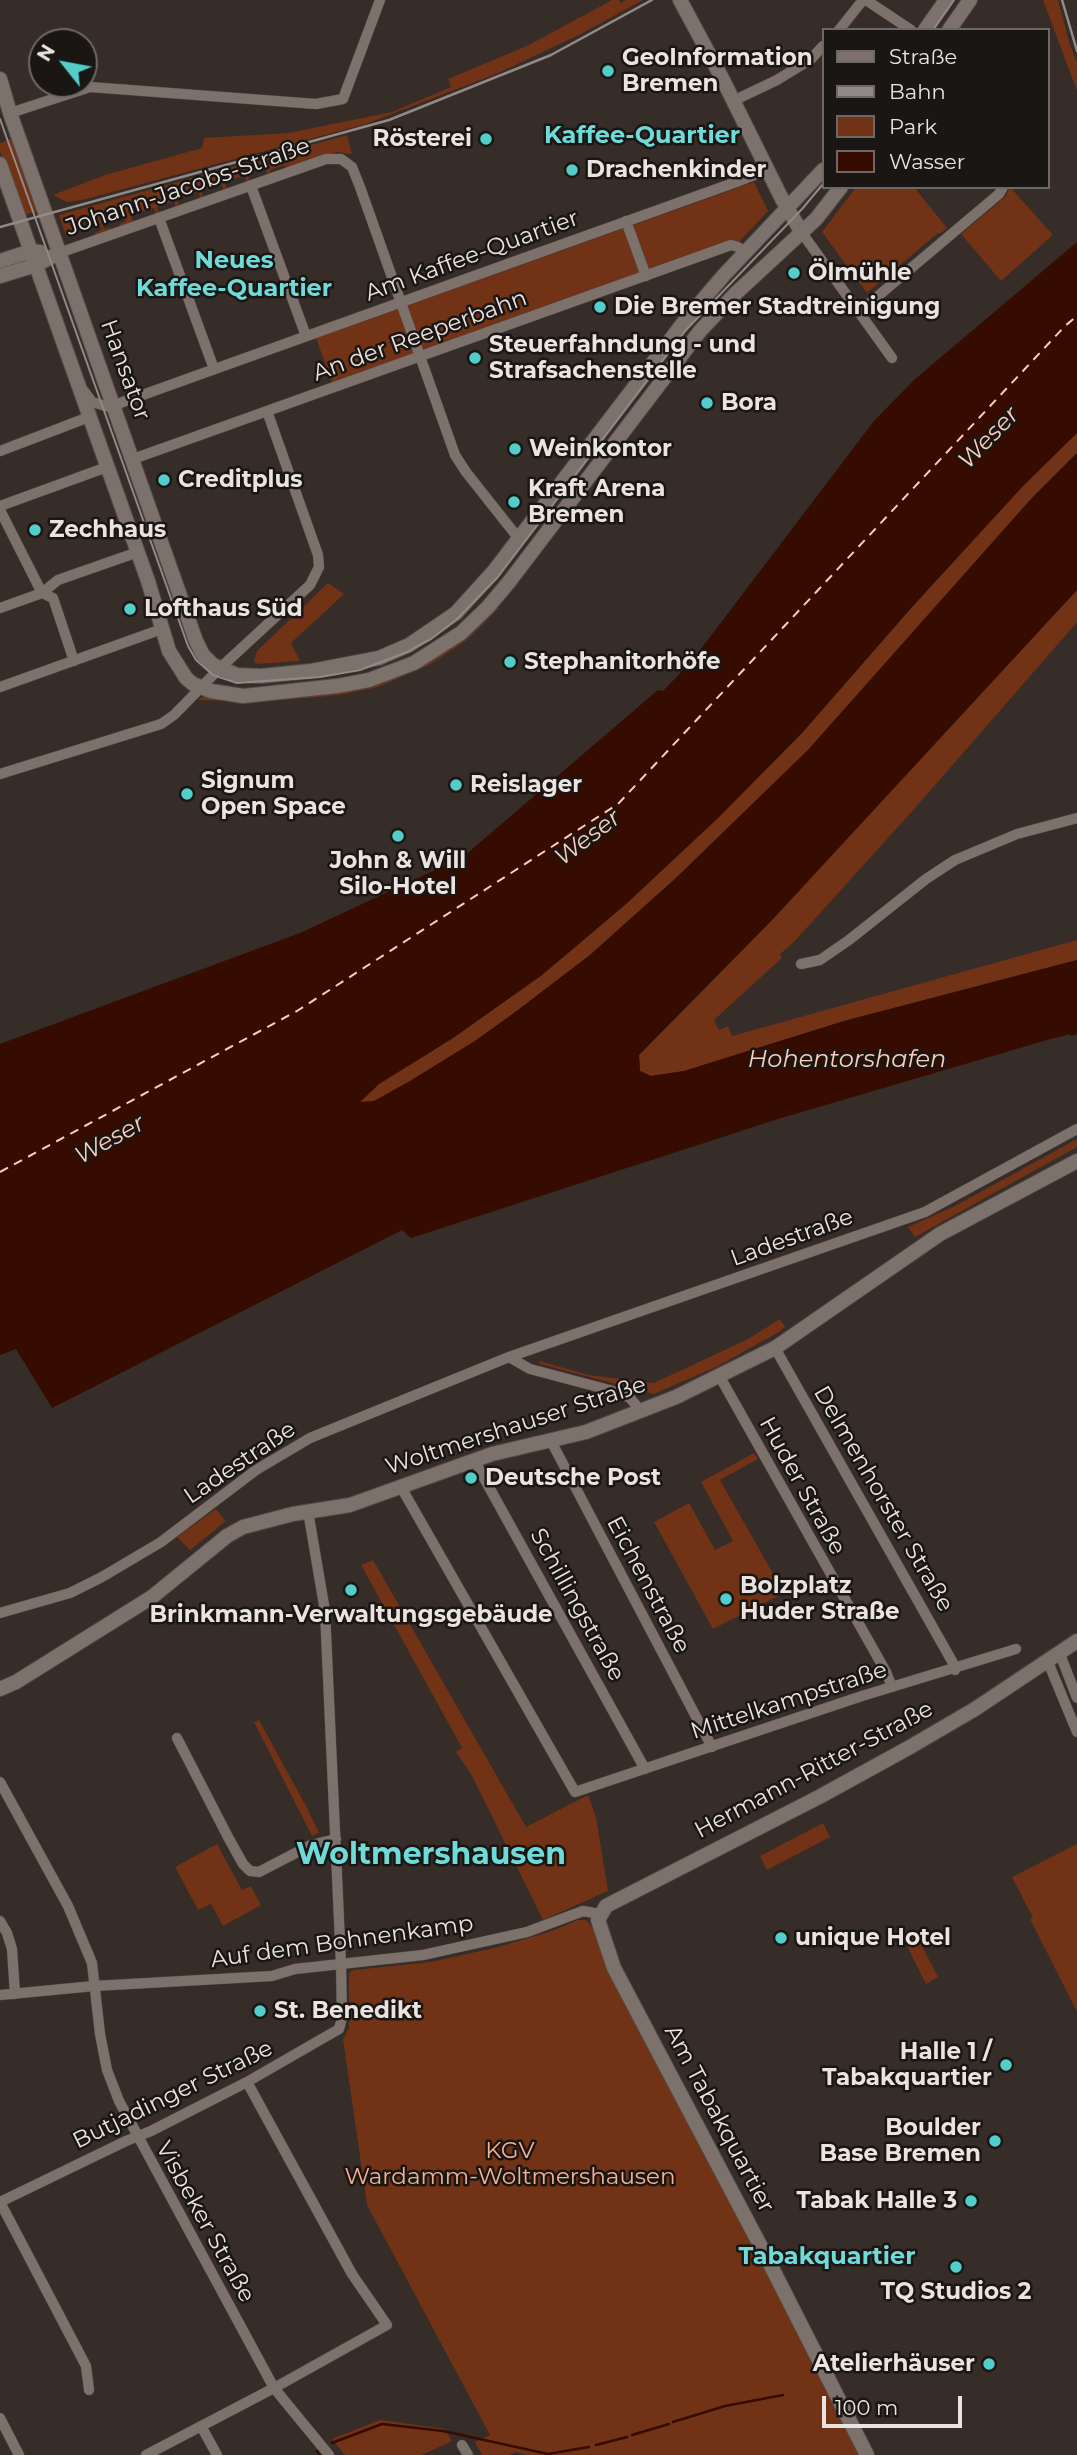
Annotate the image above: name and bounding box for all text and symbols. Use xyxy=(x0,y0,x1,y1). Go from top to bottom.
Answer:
north arrow xyxy=(28,28,98,98)
legend xyxy=(822,28,1049,189)
text: N xyxy=(32,40,60,65)
place label: GeoInformation Bremen xyxy=(622,44,813,98)
text: Straße xyxy=(889,44,957,69)
marker: GeoInformation Bremen xyxy=(600,63,616,79)
text: Bahn xyxy=(889,79,946,104)
text: Park xyxy=(889,114,937,139)
district label: Kaffee-Quartier xyxy=(544,122,740,150)
place label: Rösterei xyxy=(373,125,472,153)
marker: Rösterei xyxy=(478,131,494,147)
street label: Johann-Jacobs-Straße xyxy=(62,132,314,242)
text: Wasser xyxy=(889,149,965,174)
place label: Drachenkinder xyxy=(586,156,767,184)
marker: Drachenkinder xyxy=(564,162,580,178)
street label: Am Kaffee-Quartier xyxy=(361,204,583,308)
district label: Neues Kaffee-Quartier xyxy=(136,247,332,303)
place label: Ölmühle xyxy=(808,259,912,287)
marker: Ölmühle xyxy=(786,265,802,281)
street label: An der Reeperbahn xyxy=(309,284,531,388)
place label: Die Bremer Stadtreinigung xyxy=(614,293,940,321)
marker: Die Bremer Stadtreinigung xyxy=(592,299,608,315)
street label: Hansator xyxy=(94,316,156,424)
place label: Steuerfahndung - und Strafsachenstelle xyxy=(489,331,756,385)
marker: Steuerfahndung - und Strafsachenstelle xyxy=(467,350,483,366)
place label: Bora xyxy=(721,389,777,417)
marker: Bora xyxy=(699,395,715,411)
water label: Weser xyxy=(953,401,1025,475)
place label: Weinkontor xyxy=(529,435,672,463)
marker: Weinkontor xyxy=(507,441,523,457)
place label: Creditplus xyxy=(178,466,303,494)
marker: Creditplus xyxy=(156,472,172,488)
place label: Kraft Arena Bremen xyxy=(528,475,665,529)
marker: Kraft Arena Bremen xyxy=(506,494,522,510)
place label: Zechhaus xyxy=(49,516,166,544)
marker: Zechhaus xyxy=(27,522,43,538)
place label: Lofthaus Süd xyxy=(144,595,303,623)
marker: Lofthaus Süd xyxy=(122,601,138,617)
place label: Stephanitorhöfe xyxy=(524,648,720,676)
marker: Stephanitorhöfe xyxy=(502,654,518,670)
place label: Signum Open Space xyxy=(201,767,346,821)
place label: Reislager xyxy=(470,771,582,799)
marker: Reislager xyxy=(448,777,464,793)
marker: Signum Open Space xyxy=(179,786,195,802)
water label: Weser xyxy=(549,804,627,872)
marker: John & Will Silo-Hotel xyxy=(390,828,406,844)
place label: John & Will Silo-Hotel xyxy=(330,847,466,901)
water label: Hohentorshafen xyxy=(748,1046,946,1074)
water label: Weser xyxy=(70,1109,150,1171)
street label: Ladestraße xyxy=(727,1203,857,1273)
street label: Woltmershauser Straße xyxy=(382,1371,650,1481)
street label: Delmenhorster Straße xyxy=(807,1381,959,1617)
street label: Huder Straße xyxy=(753,1412,851,1560)
street label: Ladestraße xyxy=(179,1416,301,1510)
place label: Deutsche Post xyxy=(485,1464,661,1492)
marker: Deutsche Post xyxy=(463,1470,479,1486)
street label: Eichenstraße xyxy=(600,1512,696,1658)
street label: Schillingstraße xyxy=(524,1524,630,1686)
place label: Bolzplatz Huder Straße xyxy=(740,1572,900,1626)
marker: Brinkmann-Verwaltungsgebäude xyxy=(343,1582,359,1598)
marker: Bolzplatz Huder Straße xyxy=(718,1591,734,1607)
place label: Brinkmann-Verwaltungsgebäude xyxy=(149,1601,553,1629)
street label: Mittelkampstraße xyxy=(687,1656,891,1746)
street label: Hermann-Ritter-Straße xyxy=(690,1695,938,1845)
district label: Woltmershausen xyxy=(296,1837,566,1873)
street label: Auf dem Bohnenkamp xyxy=(209,1910,475,1974)
place label: unique Hotel xyxy=(795,1924,951,1952)
marker: unique Hotel xyxy=(773,1930,789,1946)
place label: St. Benedikt xyxy=(274,1997,422,2025)
marker: St. Benedikt xyxy=(252,2003,268,2019)
street label: Am Tabakquartier xyxy=(658,2021,780,2217)
street label: Butjadinger Straße xyxy=(69,2035,277,2155)
place label: Halle 1 / Tabakquartier xyxy=(822,2038,992,2092)
marker: Halle 1 / Tabakquartier xyxy=(998,2057,1014,2073)
place label: Boulder Base Bremen xyxy=(820,2114,981,2168)
marker: Boulder Base Bremen xyxy=(987,2133,1003,2149)
street label: Visbeker Straße xyxy=(149,2137,261,2307)
park label: KGV Wardamm-Woltmershausen xyxy=(345,2137,675,2191)
place label: Tabak Halle 3 xyxy=(797,2187,957,2215)
marker: Tabak Halle 3 xyxy=(963,2193,979,2209)
district label: Tabakquartier xyxy=(738,2243,916,2271)
marker: TQ Studios 2 xyxy=(948,2259,964,2275)
place label: TQ Studios 2 xyxy=(881,2278,1031,2306)
place label: Atelierhäuser xyxy=(813,2350,975,2378)
marker: Atelierhäuser xyxy=(981,2356,997,2372)
scale bar xyxy=(825,2382,965,2426)
text: 100 m xyxy=(835,2395,898,2420)

